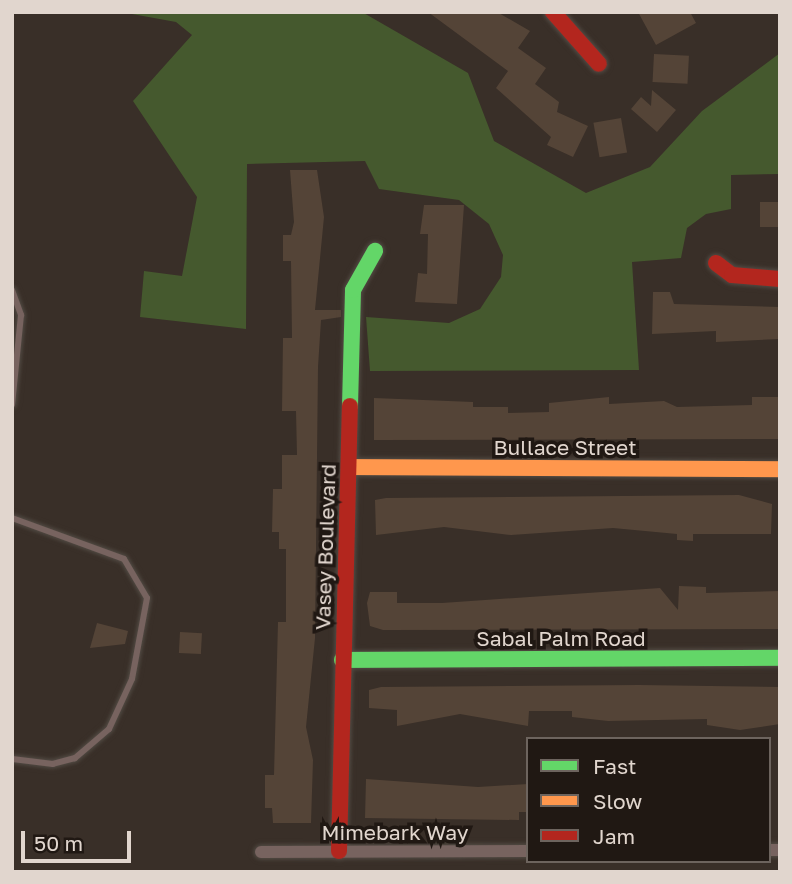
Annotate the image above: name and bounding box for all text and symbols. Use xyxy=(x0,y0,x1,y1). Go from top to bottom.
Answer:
street label: Bullace Street xyxy=(493,434,637,460)
street label: Vasey Boulevard xyxy=(310,464,340,630)
street label: Sabal Palm Road xyxy=(476,625,646,651)
legend xyxy=(526,737,771,863)
text: Fast xyxy=(593,753,636,779)
text: Slow xyxy=(593,788,642,814)
scale bar xyxy=(24,818,135,862)
street label: Mimebark Way xyxy=(321,819,469,845)
text: Jam xyxy=(593,823,635,849)
text: 50 m xyxy=(34,830,83,856)

